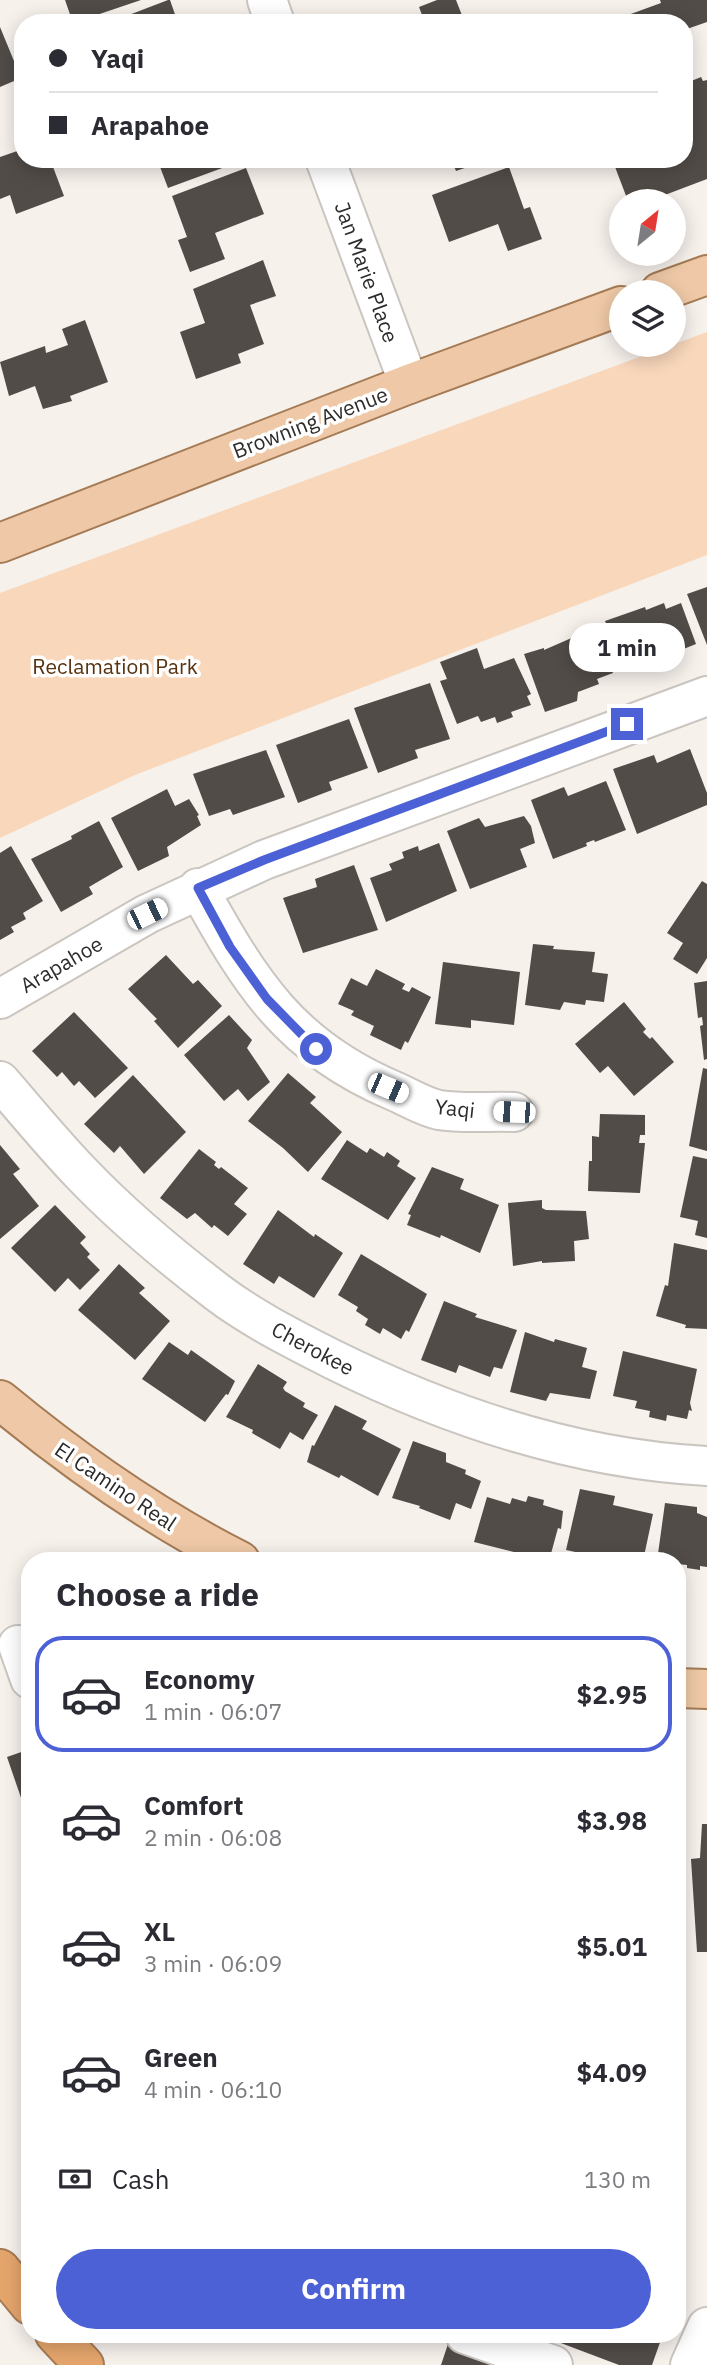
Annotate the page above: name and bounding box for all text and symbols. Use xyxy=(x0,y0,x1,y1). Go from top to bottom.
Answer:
text: Yaqi xyxy=(91,41,144,75)
text: Arapahoe xyxy=(91,108,209,142)
north arrow xyxy=(609,189,686,266)
map controls xyxy=(609,189,686,357)
street label: Jan Marie Place xyxy=(329,198,405,346)
button: layers xyxy=(609,280,686,357)
street label: Browning Avenue xyxy=(228,379,392,465)
callout: 1 min xyxy=(569,622,685,672)
text: 1 min xyxy=(597,632,657,662)
park label: Reclamation Park xyxy=(32,652,198,680)
route end xyxy=(611,708,643,740)
car xyxy=(124,895,171,933)
street label: Arapahoe xyxy=(15,929,107,999)
route start xyxy=(300,1033,332,1065)
car xyxy=(365,1070,412,1106)
street label: Yaqi xyxy=(434,1092,476,1124)
car xyxy=(493,1101,536,1123)
street label: Cherokee xyxy=(267,1315,359,1381)
street label: El Camino Real xyxy=(50,1435,182,1537)
text: Choose a ride xyxy=(56,1573,259,1615)
text: Economy xyxy=(144,1662,255,1696)
icon: car xyxy=(60,1663,123,1726)
text: $2.95 xyxy=(577,1677,647,1711)
text: 1 min · 06:07 xyxy=(144,1696,282,1726)
text: Comfort xyxy=(144,1788,243,1822)
icon: car xyxy=(60,1789,123,1852)
text: $3.98 xyxy=(577,1803,647,1837)
text: 2 min · 06:08 xyxy=(144,1822,282,1852)
text: XL xyxy=(144,1914,175,1948)
icon: car xyxy=(60,1915,123,1978)
text: $5.01 xyxy=(577,1929,647,1963)
text: 3 min · 06:09 xyxy=(144,1948,282,1978)
text: Green xyxy=(144,2040,218,2074)
icon: car xyxy=(60,2041,123,2104)
text: $4.09 xyxy=(577,2055,647,2089)
text: 4 min · 06:10 xyxy=(144,2074,282,2104)
icon: cash xyxy=(56,2160,94,2198)
text: Cash xyxy=(112,2162,169,2196)
text: 130 m xyxy=(584,2164,651,2194)
button: Confirm xyxy=(56,2249,651,2329)

